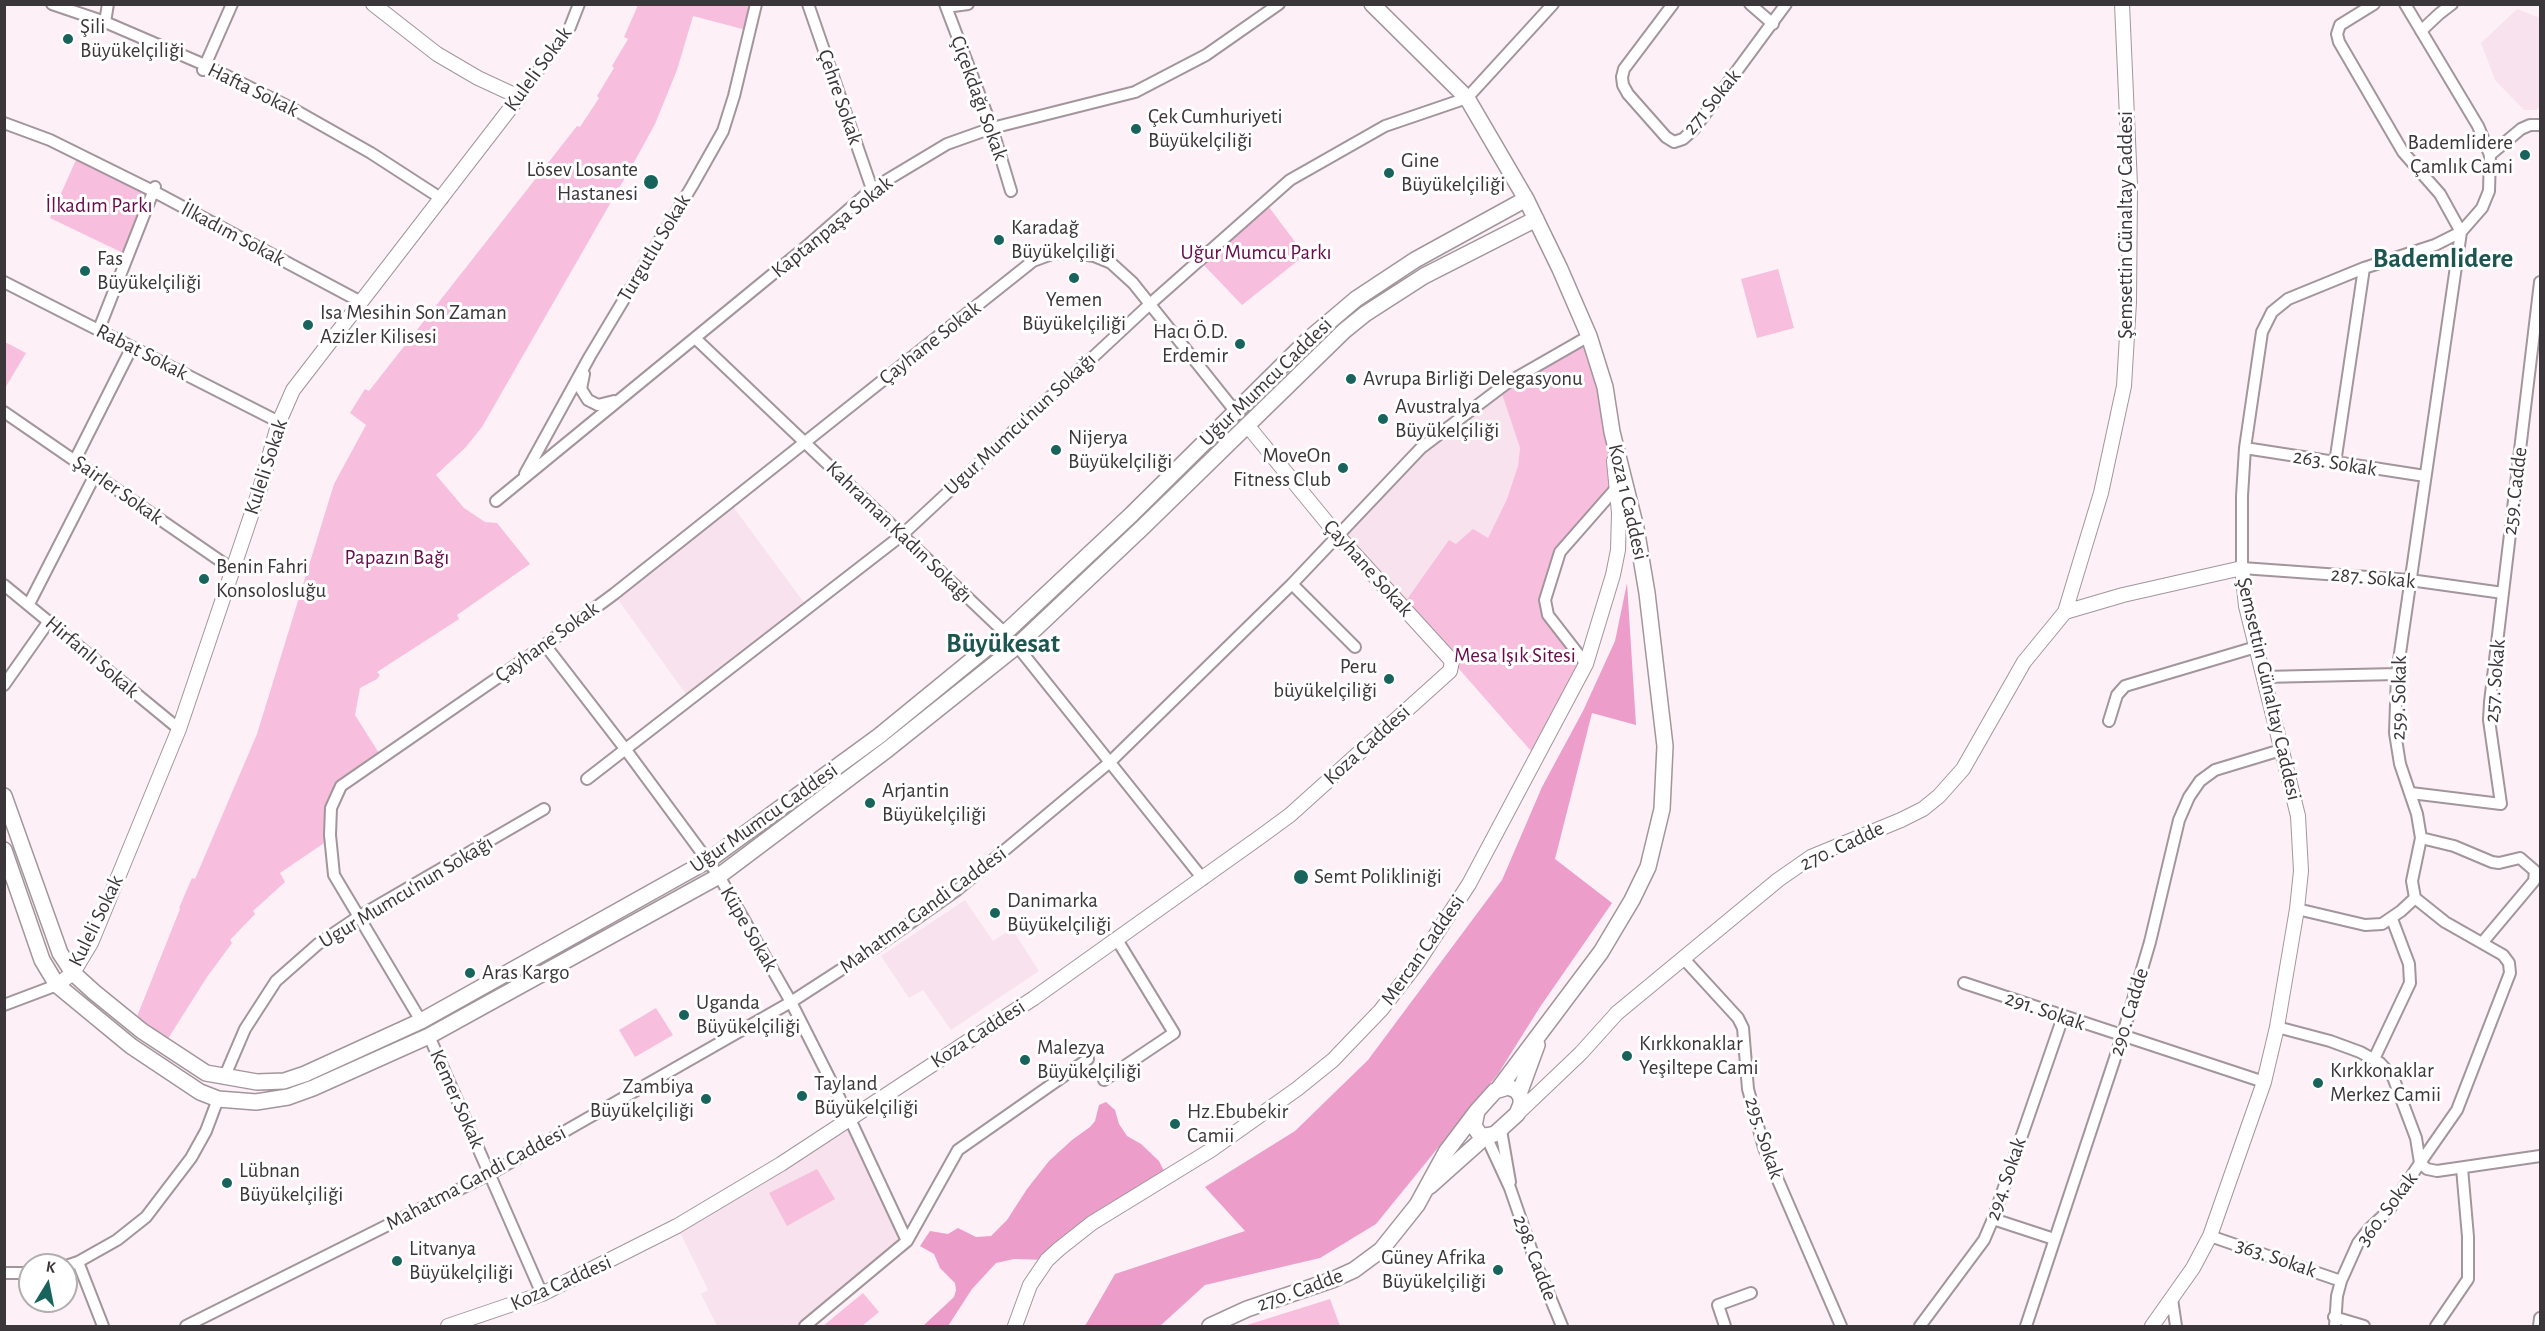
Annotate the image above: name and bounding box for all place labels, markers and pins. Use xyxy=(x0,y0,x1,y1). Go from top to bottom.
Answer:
place label: Şili Büyükelçiliği xyxy=(80,14,184,64)
marker: Şili Büyükelçiliği xyxy=(61,32,75,46)
place label: Çek Cumhuriyeti Büyükelçiliği xyxy=(1148,104,1283,154)
marker: Çek Cumhuriyeti Büyükelçiliği xyxy=(1129,122,1143,136)
place label: Bademlidere Çamlık Cami xyxy=(2407,130,2513,180)
place label: Gine Büyükelçiliği xyxy=(1401,148,1505,198)
marker: Bademlidere Çamlık Cami xyxy=(2518,148,2532,162)
place label: Lösev Losante Hastanesi xyxy=(527,157,638,207)
marker: Gine Büyükelçiliği xyxy=(1382,166,1396,180)
marker: Lösev Losante Hastanesi xyxy=(642,173,660,191)
place label: Karadağ Büyükelçiliği xyxy=(1011,215,1115,265)
marker: Karadağ Büyükelçiliği xyxy=(992,233,1006,247)
place label: Fas Büyükelçiliği xyxy=(97,246,201,296)
marker: Fas Büyükelçiliği xyxy=(78,264,92,278)
marker: Yemen Büyükelçiliği xyxy=(1067,271,1081,285)
place label: Yemen Büyükelçiliği xyxy=(1022,287,1126,337)
place label: Isa Mesihin Son Zaman Azizler Kilisesi xyxy=(320,300,507,350)
marker: Isa Mesihin Son Zaman Azizler Kilisesi xyxy=(301,318,315,332)
place label: Hacı Ö.D. Erdemir xyxy=(1153,319,1228,369)
marker: Hacı Ö.D. Erdemir xyxy=(1233,337,1247,351)
place label: Avrupa Birliği Delegasyonu xyxy=(1363,366,1583,392)
marker: Avrupa Birliği Delegasyonu xyxy=(1344,372,1358,386)
place label: Avustralya Büyükelçiliği xyxy=(1395,394,1499,444)
marker: Avustralya Büyükelçiliği xyxy=(1376,412,1390,426)
place label: Nijerya Büyükelçiliği xyxy=(1068,425,1172,475)
marker: Nijerya Büyükelçiliği xyxy=(1049,443,1063,457)
place label: MoveOn Fitness Club xyxy=(1233,443,1331,493)
marker: MoveOn Fitness Club xyxy=(1336,461,1350,475)
place label: Benin Fahri Konsolosluğu xyxy=(216,554,326,604)
marker: Benin Fahri Konsolosluğu xyxy=(197,572,211,586)
place label: Peru büyükelçiliği xyxy=(1273,654,1377,704)
marker: Peru büyükelçiliği xyxy=(1382,672,1396,686)
place label: Arjantin Büyükelçiliği xyxy=(882,778,986,828)
marker: Arjantin Büyükelçiliği xyxy=(863,796,877,810)
place label: Semt Polikliniği xyxy=(1314,864,1442,890)
marker: Semt Polikliniği xyxy=(1292,868,1310,886)
place label: Danimarka Büyükelçiliği xyxy=(1007,888,1111,938)
marker: Danimarka Büyükelçiliği xyxy=(988,906,1002,920)
place label: Aras Kargo xyxy=(482,960,570,986)
marker: Aras Kargo xyxy=(463,966,477,980)
place label: Uganda Büyükelçiliği xyxy=(696,990,800,1040)
marker: Uganda Büyükelçiliği xyxy=(677,1008,691,1022)
place label: Kırkkonaklar Yeşiltepe Cami xyxy=(1639,1031,1759,1081)
place label: Malezya Büyükelçiliği xyxy=(1037,1035,1141,1085)
marker: Kırkkonaklar Yeşiltepe Cami xyxy=(1620,1049,1634,1063)
marker: Malezya Büyükelçiliği xyxy=(1018,1053,1032,1067)
place label: Kırkkonaklar Merkez Camii xyxy=(2330,1058,2441,1108)
place label: Tayland Büyükelçiliği xyxy=(814,1071,918,1121)
place label: Zambiya Büyükelçiliği xyxy=(590,1074,694,1124)
marker: Kırkkonaklar Merkez Camii xyxy=(2311,1076,2325,1090)
marker: Tayland Büyükelçiliği xyxy=(795,1089,809,1103)
marker: Zambiya Büyükelçiliği xyxy=(699,1092,713,1106)
place label: Hz.Ebubekir Camii xyxy=(1187,1099,1288,1149)
marker: Hz.Ebubekir Camii xyxy=(1168,1117,1182,1131)
place label: Lübnan Büyükelçiliği xyxy=(239,1158,343,1208)
marker: Lübnan Büyükelçiliği xyxy=(220,1176,234,1190)
place label: Litvanya Büyükelçiliği xyxy=(409,1236,513,1286)
place label: Güney Afrika Büyükelçiliği xyxy=(1381,1245,1486,1295)
marker: Litvanya Büyükelçiliği xyxy=(390,1254,404,1268)
marker: Güney Afrika Büyükelçiliği xyxy=(1491,1263,1505,1277)

